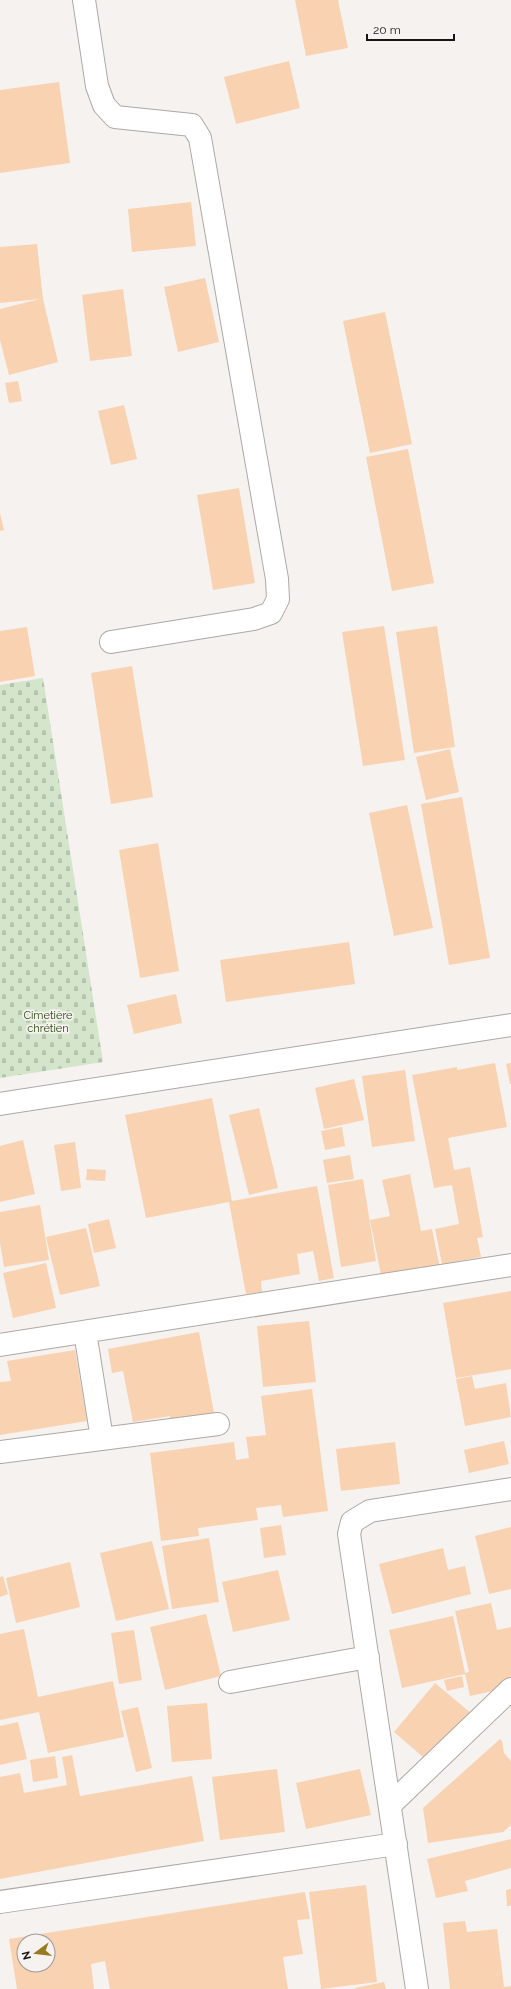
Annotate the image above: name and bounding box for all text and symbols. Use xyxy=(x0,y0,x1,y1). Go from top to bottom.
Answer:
scale bar xyxy=(367,16,454,42)
text: 20 m xyxy=(373,23,401,37)
park label: Cimetière chrétien xyxy=(23,1009,73,1035)
north arrow xyxy=(16,1933,56,1973)
text: N xyxy=(19,1950,34,1961)

